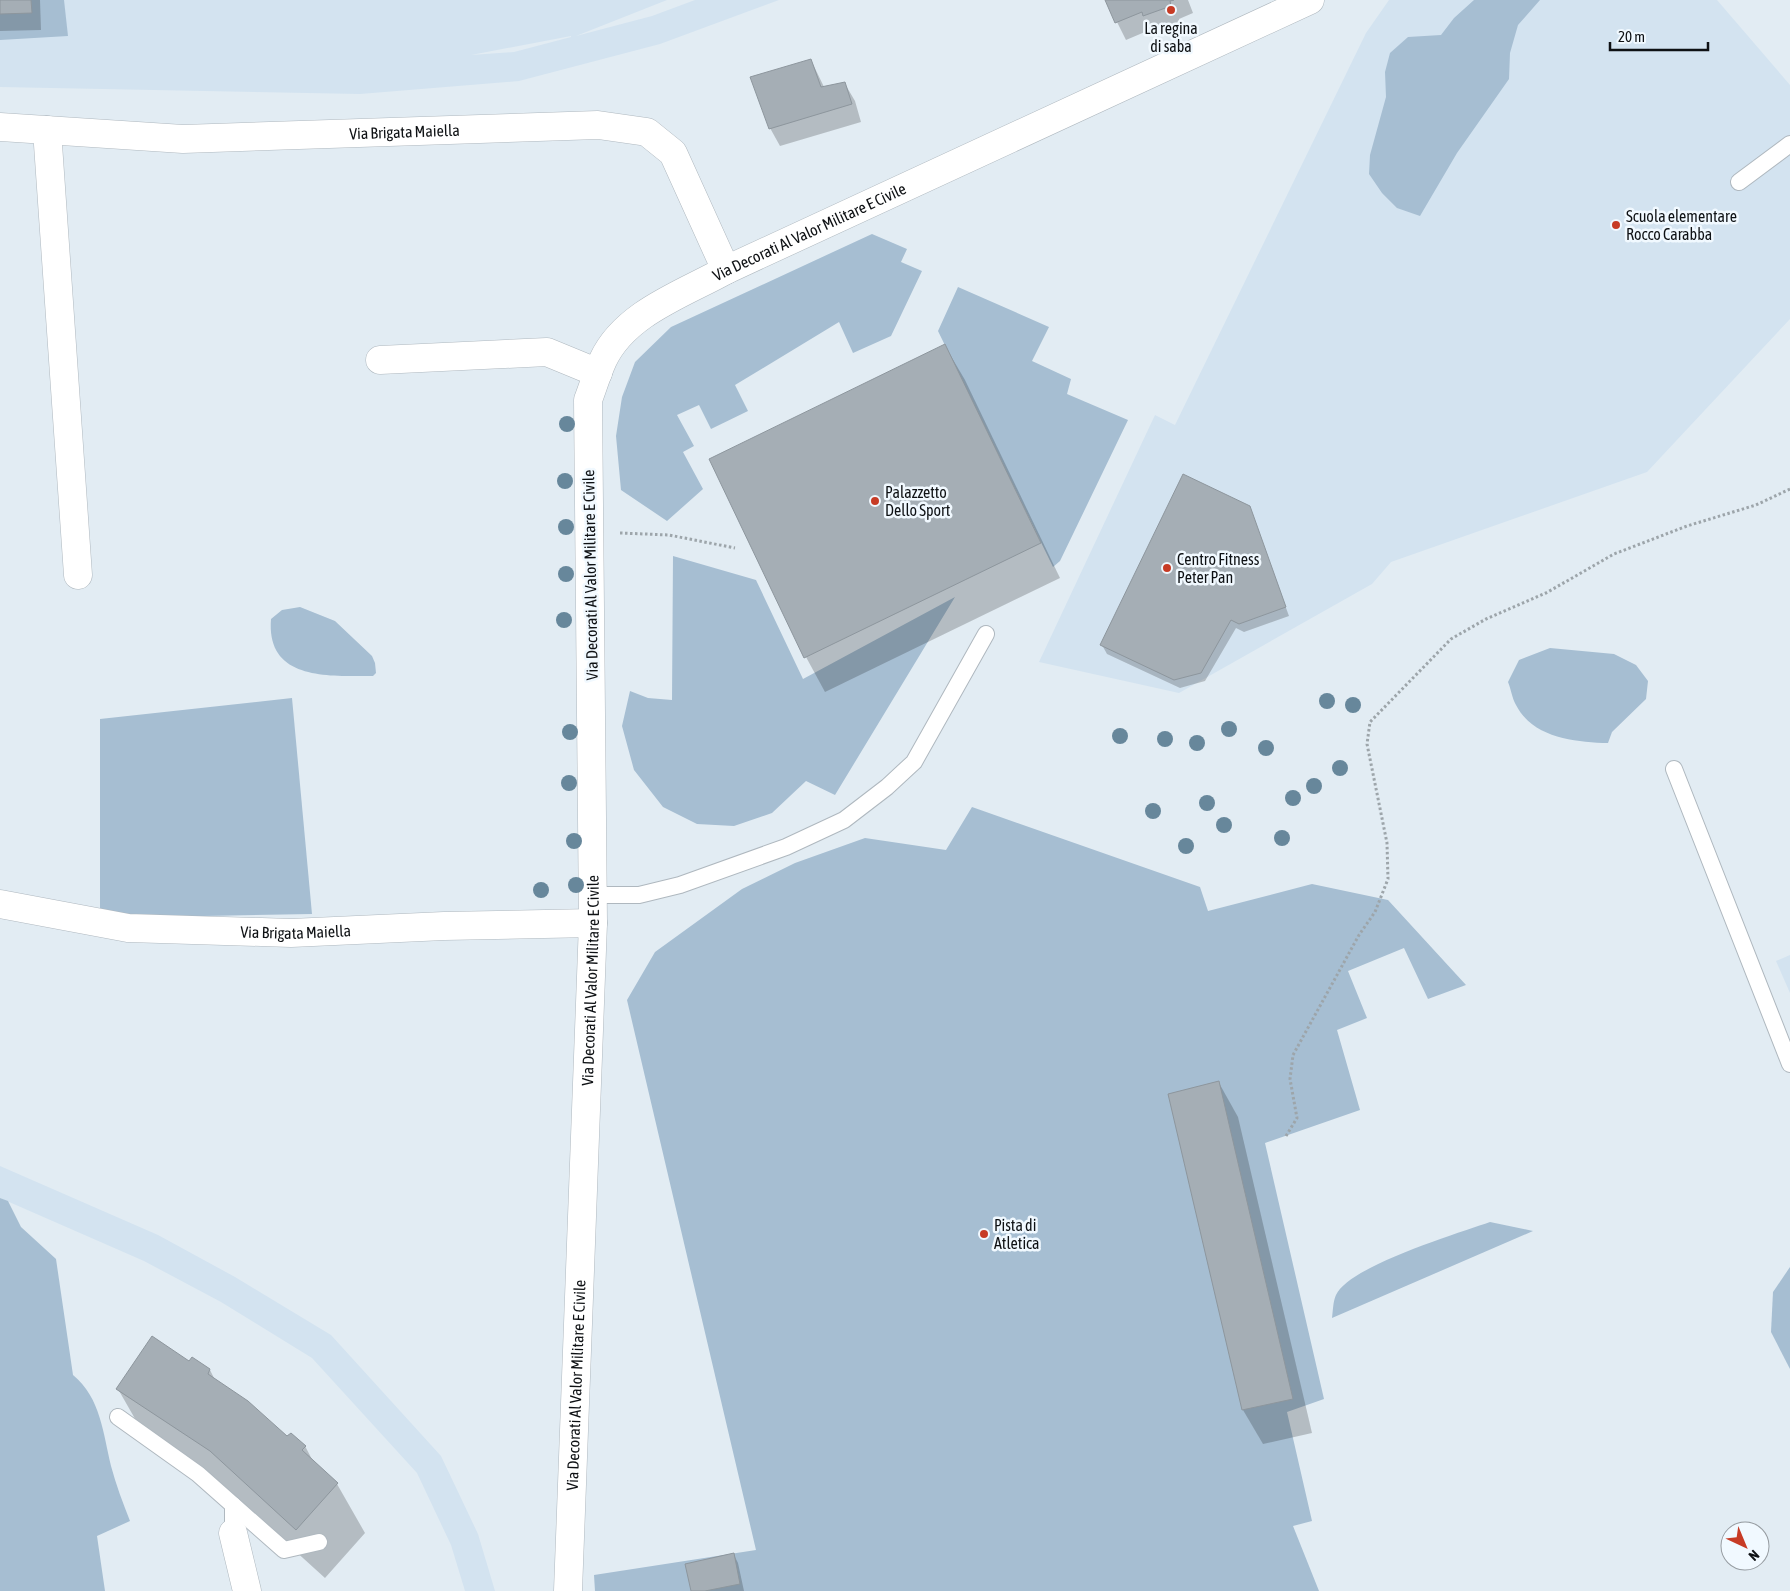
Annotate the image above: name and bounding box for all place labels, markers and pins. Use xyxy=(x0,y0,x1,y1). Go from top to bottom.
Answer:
marker: La regina di saba xyxy=(1165,4,1177,16)
place label: La regina di saba xyxy=(1144,19,1198,55)
place label: Scuola elementare Rocco Carabba xyxy=(1626,207,1737,243)
marker: Scuola elementare Rocco Carabba xyxy=(1610,219,1622,231)
place label: Palazzetto Dello Sport xyxy=(885,483,951,520)
marker: Palazzetto Dello Sport xyxy=(869,495,881,507)
place label: Centro Fitness Peter Pan xyxy=(1177,550,1260,586)
marker: Centro Fitness Peter Pan xyxy=(1161,562,1173,574)
place label: Pista di Atletica xyxy=(994,1216,1039,1252)
marker: Pista di Atletica xyxy=(978,1228,990,1240)

